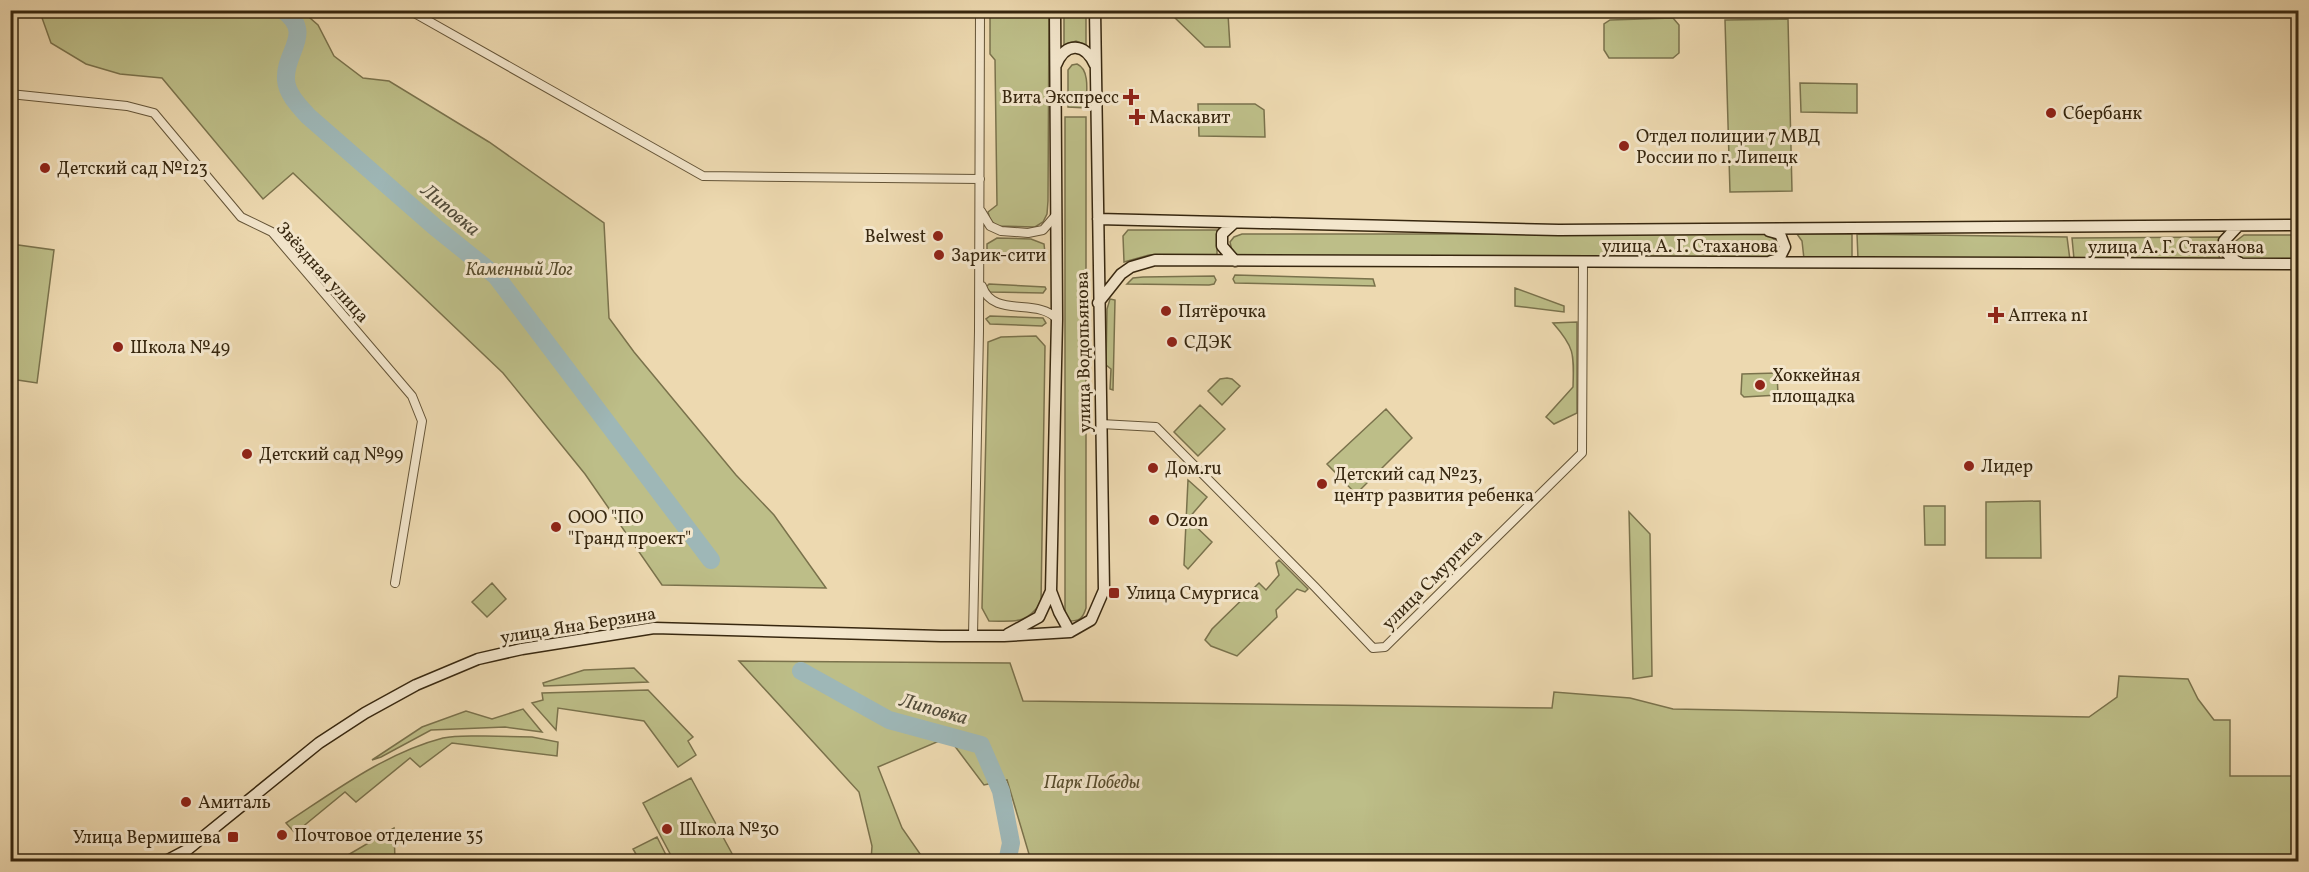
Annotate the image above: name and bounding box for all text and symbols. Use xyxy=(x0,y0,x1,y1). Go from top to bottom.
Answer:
place label: Вита Экспресс xyxy=(1001,86,1119,111)
marker: Вита Экспресс xyxy=(1124,90,1138,104)
place label: Сбербанк xyxy=(2063,102,2143,127)
place label: Маскавит xyxy=(1149,106,1230,131)
marker: Сбербанк xyxy=(2044,106,2058,120)
marker: Маскавит xyxy=(1130,110,1144,124)
place label: Отдел полиции 7 МВД России по г. Липецк xyxy=(1636,125,1821,171)
marker: Отдел полиции 7 МВД России по г. Липецк xyxy=(1617,139,1631,153)
place label: Детский сад №123 xyxy=(57,157,208,182)
marker: Детский сад №123 xyxy=(38,161,52,175)
water label: Липовка xyxy=(413,177,485,244)
street label: Звёздная улица xyxy=(270,217,374,329)
place label: Belwest xyxy=(865,225,926,250)
marker: Belwest xyxy=(931,229,945,243)
street label: улица А. Г. Стаханова xyxy=(1602,235,1778,260)
street label: улица А. Г. Стаханова xyxy=(2088,236,2264,261)
place label: Зарик-сити xyxy=(951,244,1046,269)
marker: Зарик-сити xyxy=(932,248,946,262)
park label: Каменный Лог xyxy=(465,258,573,283)
street label: улица Водопьянова xyxy=(1071,271,1098,433)
place label: Пятёрочка xyxy=(1178,300,1266,325)
marker: Пятёрочка xyxy=(1159,304,1173,318)
place label: Аптека n1 xyxy=(2008,304,2089,329)
marker: Аптека n1 xyxy=(1989,308,2003,322)
place label: СДЭК xyxy=(1184,331,1232,356)
marker: СДЭК xyxy=(1165,335,1179,349)
place label: Школа №49 xyxy=(130,336,230,361)
marker: Школа №49 xyxy=(111,340,125,354)
place label: Хоккейная площадка xyxy=(1772,364,1860,410)
marker: Хоккейная площадка xyxy=(1753,378,1767,392)
place label: Детский сад №99 xyxy=(259,443,403,468)
marker: Детский сад №99 xyxy=(240,447,254,461)
place label: Лидер xyxy=(1981,455,2033,480)
place label: Дом.ru xyxy=(1165,457,1222,482)
marker: Лидер xyxy=(1962,459,1976,473)
marker: Дом.ru xyxy=(1146,461,1160,475)
place label: Детский сад №23, центр развития ребенка xyxy=(1334,463,1534,509)
marker: Детский сад №23, центр развития ребенка xyxy=(1315,477,1329,491)
place label: ООО "ПО "Гранд проект" xyxy=(568,506,691,552)
place label: Ozon xyxy=(1166,509,1209,534)
marker: Ozon xyxy=(1147,513,1161,527)
marker: ООО "ПО "Гранд проект" xyxy=(549,520,563,534)
street label: улица Смургиса xyxy=(1377,524,1489,636)
place label: Улица Смургиса xyxy=(1126,582,1259,607)
marker: Улица Смургиса xyxy=(1107,586,1121,600)
street label: улица Яна Берзина xyxy=(499,602,658,651)
water label: Липовка xyxy=(895,687,971,733)
park label: Парк Победы xyxy=(1044,771,1140,796)
place label: Амиталь xyxy=(198,791,271,816)
marker: Амиталь xyxy=(179,795,193,809)
place label: Школа №30 xyxy=(679,818,779,843)
marker: Школа №30 xyxy=(660,822,674,836)
place label: Почтовое отделение 35 xyxy=(294,824,483,849)
place label: Улица Вермишева xyxy=(73,826,221,851)
marker: Почтовое отделение 35 xyxy=(275,828,289,842)
marker: Улица Вермишева xyxy=(226,830,240,844)

